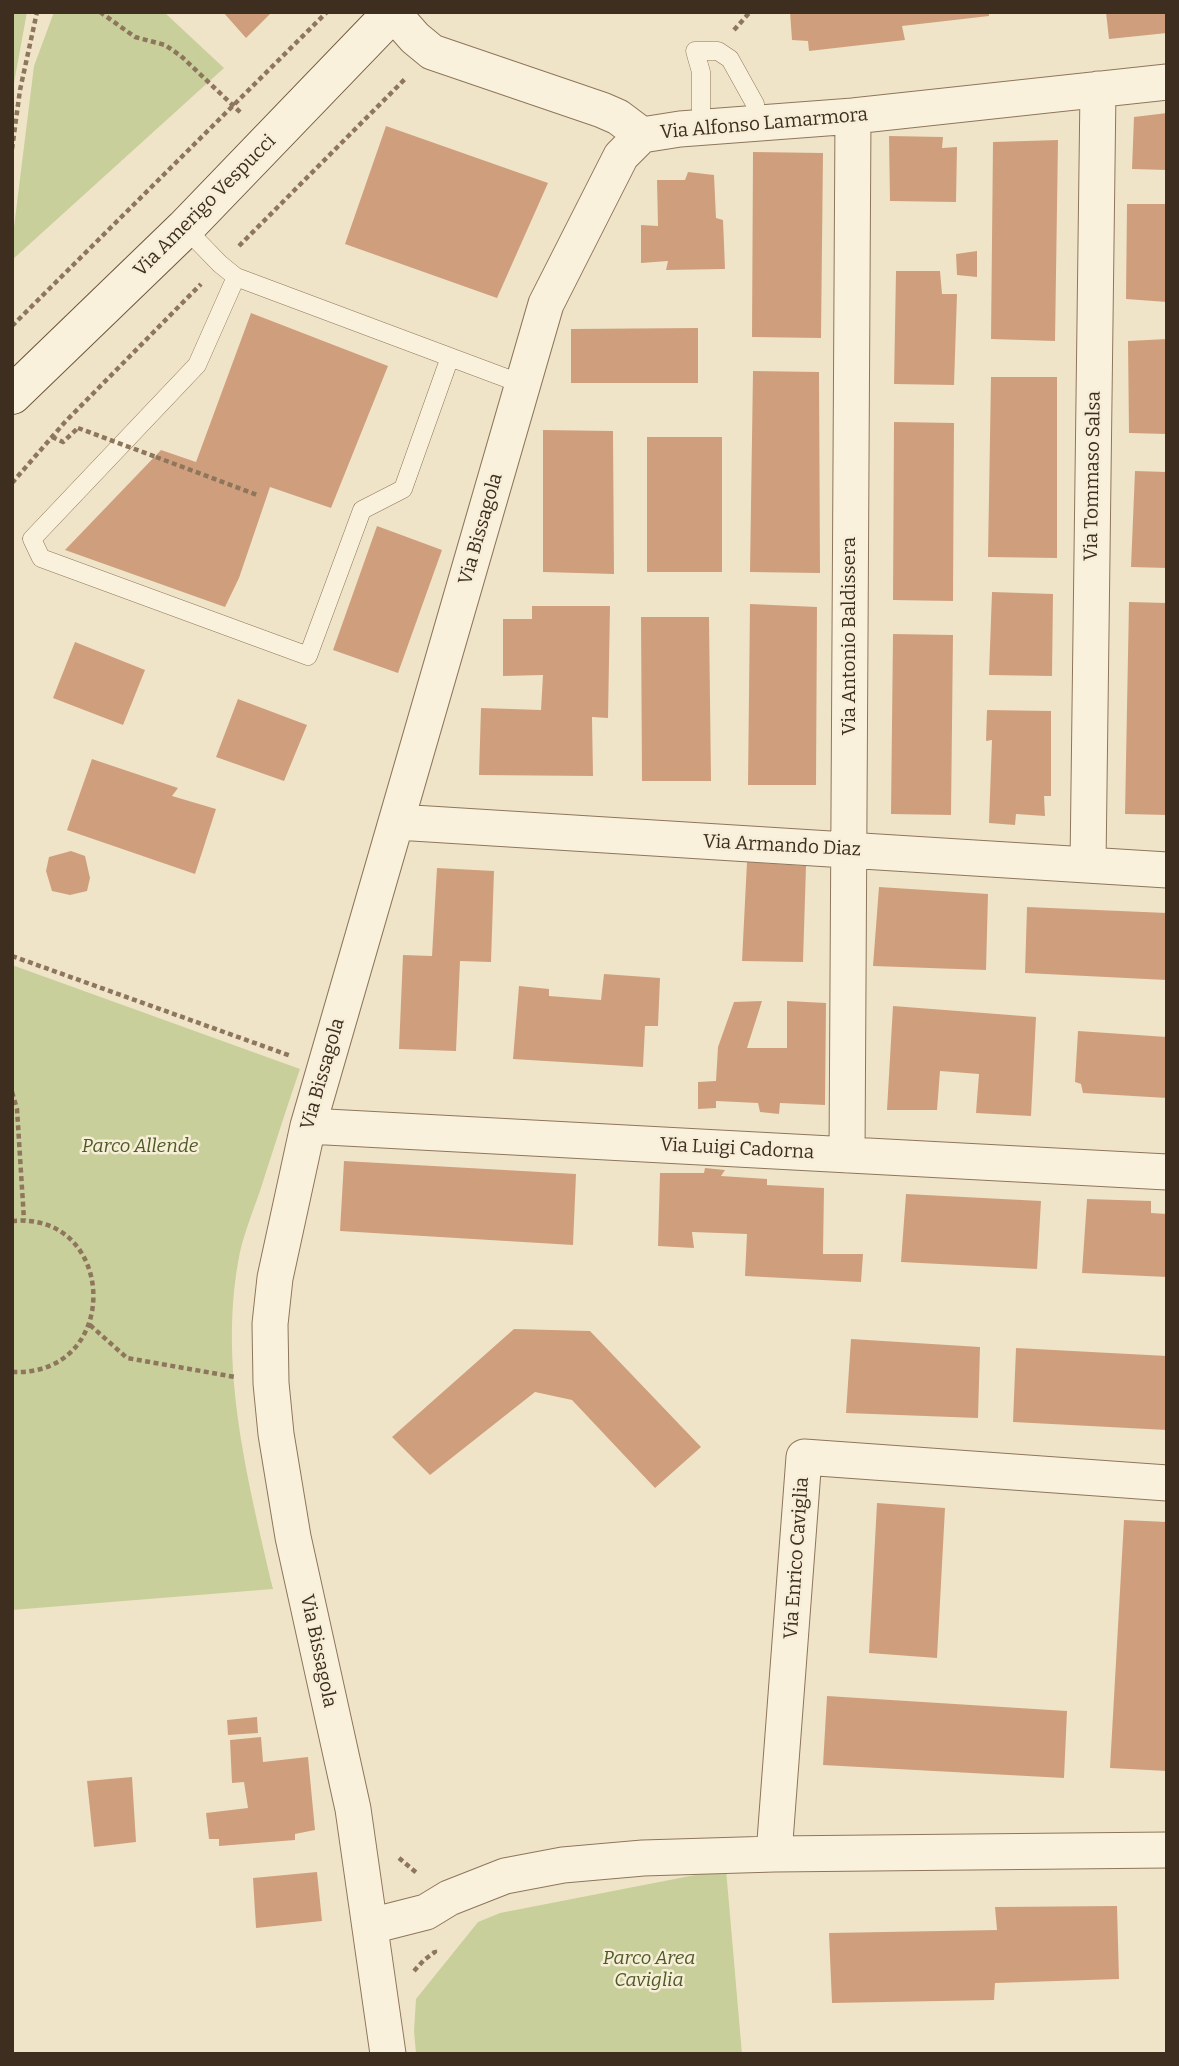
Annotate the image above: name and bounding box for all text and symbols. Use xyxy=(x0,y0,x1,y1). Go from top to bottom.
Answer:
street label: Via Alfonso Lamarmora xyxy=(659,104,869,144)
street label: Via Amerigo Vespucci xyxy=(129,130,281,282)
street label: Via Tommaso Salsa xyxy=(1080,391,1106,561)
street label: Via Bissagola xyxy=(454,471,508,587)
street label: Via Antonio Baldissera xyxy=(839,537,861,735)
street label: Via Armando Diaz xyxy=(703,830,861,862)
street label: Via Bissagola xyxy=(296,1016,350,1132)
street label: Via Luigi Cadorna xyxy=(659,1134,815,1164)
park label: Parco Allende xyxy=(82,1136,198,1158)
street label: Via Enrico Caviglia xyxy=(780,1476,814,1640)
street label: Via Bissagola xyxy=(295,1592,341,1710)
park label: Parco Area Caviglia xyxy=(603,1948,695,1992)

